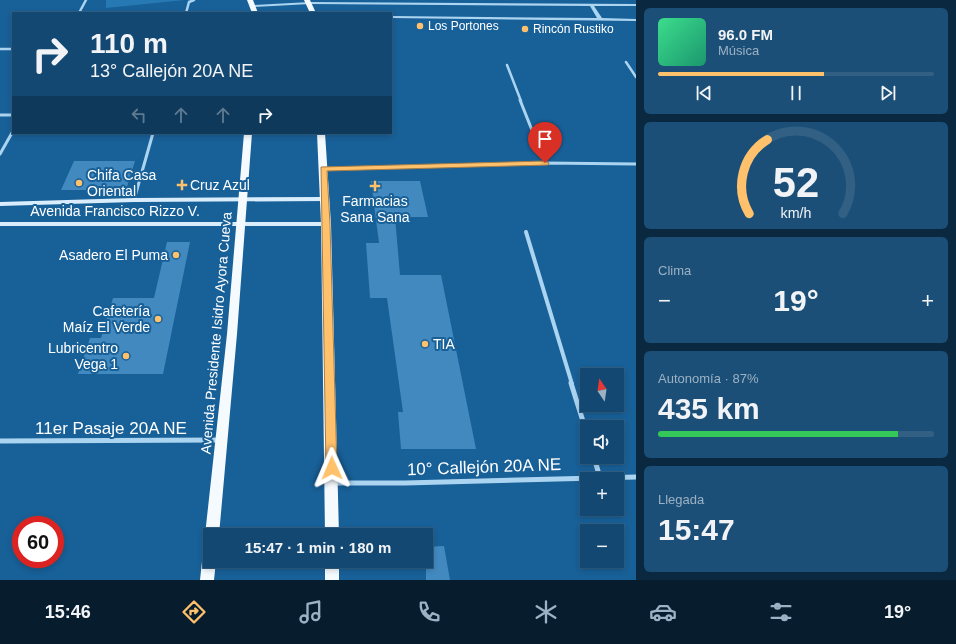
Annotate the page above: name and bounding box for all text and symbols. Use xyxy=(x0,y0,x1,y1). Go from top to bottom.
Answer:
place label: Los Portones xyxy=(428,19,499,33)
marker: Los Portones xyxy=(415,21,425,31)
place label: Rincón Rustiko xyxy=(533,22,614,36)
marker: Rincón Rustiko xyxy=(520,24,530,34)
text: 96.0 FM xyxy=(718,26,773,43)
icon: right xyxy=(24,28,76,80)
text: 110 m xyxy=(90,28,168,59)
text: Música xyxy=(718,43,759,58)
text: 13° Callejón 20A NE xyxy=(90,61,253,81)
icon: previous xyxy=(693,82,715,104)
icon: pause xyxy=(785,82,807,104)
icon: next xyxy=(877,82,899,104)
icon: left xyxy=(128,104,150,126)
icon: ahead xyxy=(170,104,192,126)
icon: ahead xyxy=(212,104,234,126)
icon: right xyxy=(254,104,276,126)
pin xyxy=(528,122,562,163)
icon: arrive xyxy=(534,128,556,150)
text: 52 xyxy=(773,158,819,205)
place label: Chifa Casa Oriental xyxy=(87,167,156,199)
place label: Cruz Azul xyxy=(190,177,250,193)
marker: Chifa Casa Oriental xyxy=(74,178,84,188)
marker: Cruz Azul xyxy=(177,180,187,190)
marker: Farmacias Sana Sana xyxy=(370,181,380,191)
place label: Farmacias Sana Sana xyxy=(340,193,410,225)
street label: Avenida Francisco Rizzo V. xyxy=(30,203,200,219)
text: km/h xyxy=(781,204,812,220)
street label: Avenida Presidente Isidro Ayora Cueva xyxy=(197,211,235,455)
place label: Asadero El Puma xyxy=(59,247,168,263)
marker: Asadero El Puma xyxy=(171,250,181,260)
text: Clima xyxy=(658,263,691,278)
text: 19° xyxy=(773,284,819,317)
text: − xyxy=(658,288,671,313)
text: + xyxy=(921,288,934,313)
place label: Cafetería Maíz El Verde xyxy=(63,303,150,335)
marker: Cafetería Maíz El Verde xyxy=(153,314,163,324)
place label: TIA xyxy=(433,336,455,352)
marker: TIA xyxy=(420,339,430,349)
place label: Lubricentro Vega 1 xyxy=(48,340,118,372)
marker: Lubricentro Vega 1 xyxy=(121,351,131,361)
north arrow xyxy=(580,368,624,412)
map controls xyxy=(580,368,624,568)
text: Autonomía · 87% xyxy=(658,371,758,386)
text: 435 km xyxy=(658,392,760,425)
street label: 11er Pasaje 20A NE xyxy=(35,419,187,438)
button: sound xyxy=(580,420,624,464)
position arrow xyxy=(311,447,353,489)
street label: 10° Callejón 20A NE xyxy=(407,455,561,479)
button: + xyxy=(580,472,624,516)
text: Llegada xyxy=(658,492,704,507)
text: 15:47 xyxy=(658,513,735,546)
speed limit sign: 60 xyxy=(12,516,64,568)
button: − xyxy=(580,524,624,568)
text: 15:47 · 1 min · 180 m xyxy=(245,539,391,556)
icon: directions xyxy=(180,598,208,626)
icon: music xyxy=(297,598,325,626)
icon: phone xyxy=(415,598,443,626)
icon: climate xyxy=(532,598,560,626)
icon: car xyxy=(649,598,677,626)
icon: filters xyxy=(767,598,795,626)
text: 15:46 xyxy=(45,602,91,622)
text: 19° xyxy=(884,602,911,622)

